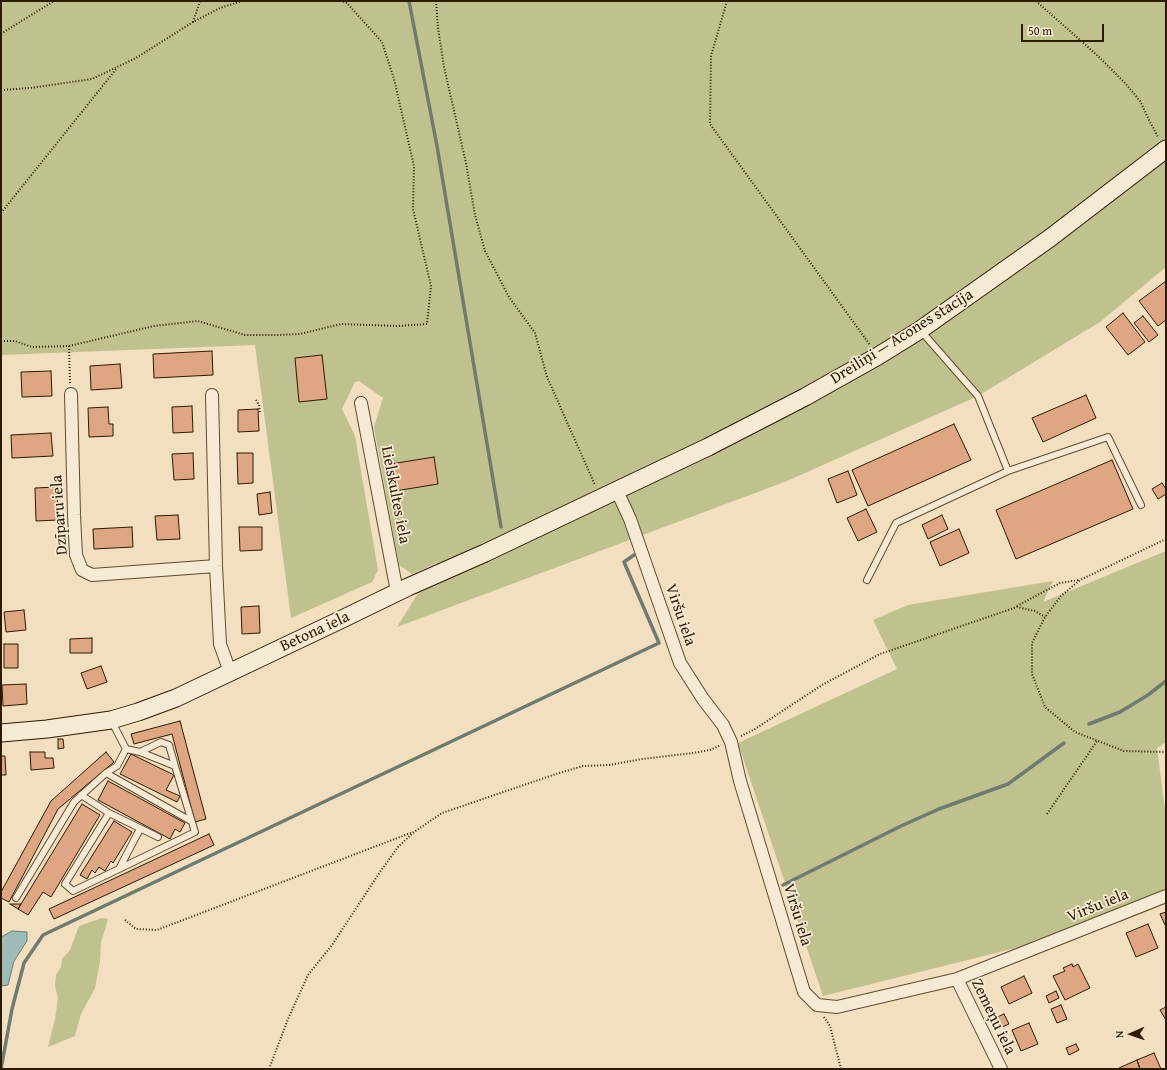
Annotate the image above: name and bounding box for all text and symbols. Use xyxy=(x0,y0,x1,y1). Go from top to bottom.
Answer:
scale bar xyxy=(1023,16,1106,42)
text: 50 m xyxy=(1028,22,1052,39)
street label: Dreiliņi — Acones stacija xyxy=(827,285,977,389)
street label: Lielskultes iela xyxy=(376,445,414,545)
street label: Dzīparu iela xyxy=(48,474,72,556)
street label: Viršu iela xyxy=(660,582,700,648)
street label: Betona iela xyxy=(277,608,353,656)
street label: Viršu iela xyxy=(778,882,816,948)
street label: Viršu iela xyxy=(1065,885,1131,927)
street label: Zemeņu iela xyxy=(966,976,1020,1058)
north arrow xyxy=(1111,1014,1151,1054)
text: N xyxy=(1111,1030,1127,1038)

